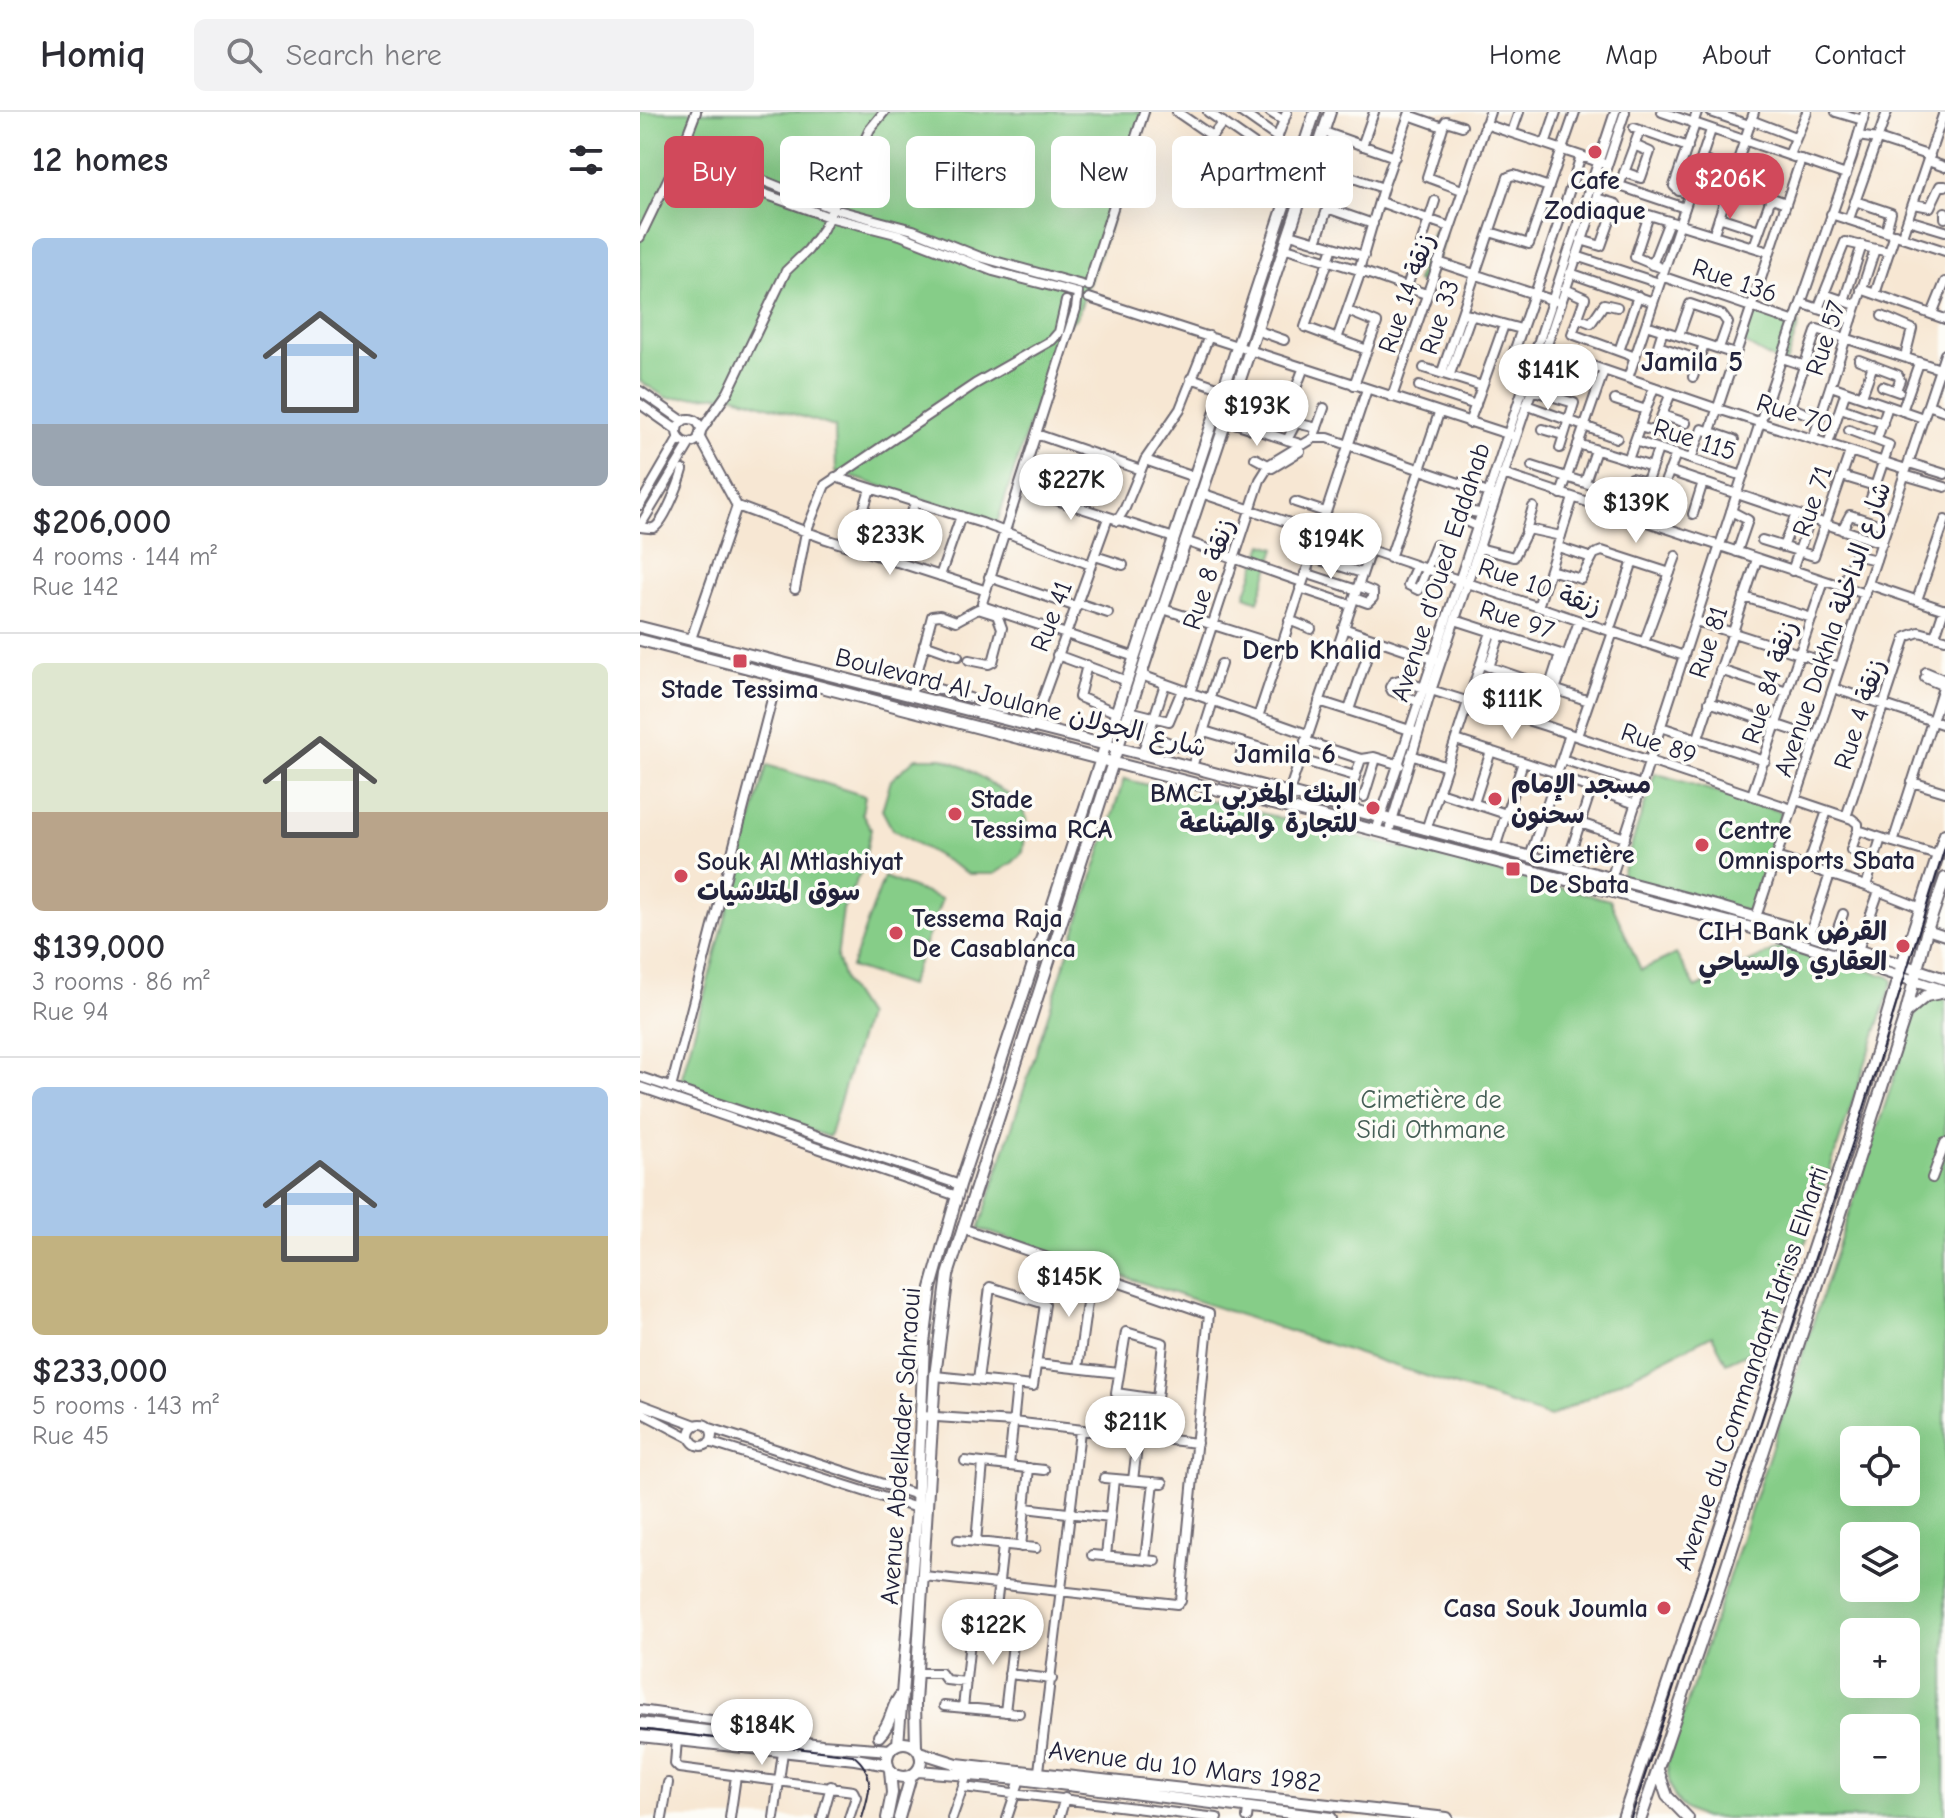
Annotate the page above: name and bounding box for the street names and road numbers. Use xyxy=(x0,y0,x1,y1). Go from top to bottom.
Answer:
street label: Rue 14 زنقة xyxy=(1372,230,1441,357)
street label: Rue 136 xyxy=(1688,252,1781,309)
street label: Rue 33 xyxy=(1414,276,1466,358)
street label: Rue 57 xyxy=(1800,297,1852,380)
street label: Rue 70 xyxy=(1753,388,1837,440)
street label: Rue 115 xyxy=(1650,413,1740,467)
street label: Avenue d'Oued Eddahab xyxy=(1385,439,1497,705)
street label: Rue 71 xyxy=(1787,462,1839,541)
street label: Avenue Dakhla شارع الداخلة xyxy=(1768,478,1899,781)
street label: Rue 8 زنقة xyxy=(1177,515,1241,634)
street label: Rue 10 زنقة xyxy=(1474,552,1605,622)
street label: Rue 41 xyxy=(1025,577,1079,656)
street label: Rue 97 xyxy=(1476,594,1558,646)
street label: Rue 81 xyxy=(1683,602,1735,682)
street label: Rue 84 زنقة xyxy=(1736,617,1804,748)
street label: Boulevard Al Joulane شارع الجولان xyxy=(832,642,1209,766)
street label: Rue 4 زنقة xyxy=(1828,655,1892,773)
street label: Rue 89 xyxy=(1617,717,1700,771)
street label: Avenue du Commandant Idriss Elharti xyxy=(1669,1163,1835,1574)
street label: Avenue Abdelkader Sahraoui xyxy=(875,1286,927,1606)
street label: Avenue du 10 Mars 1982 xyxy=(1047,1735,1323,1799)

